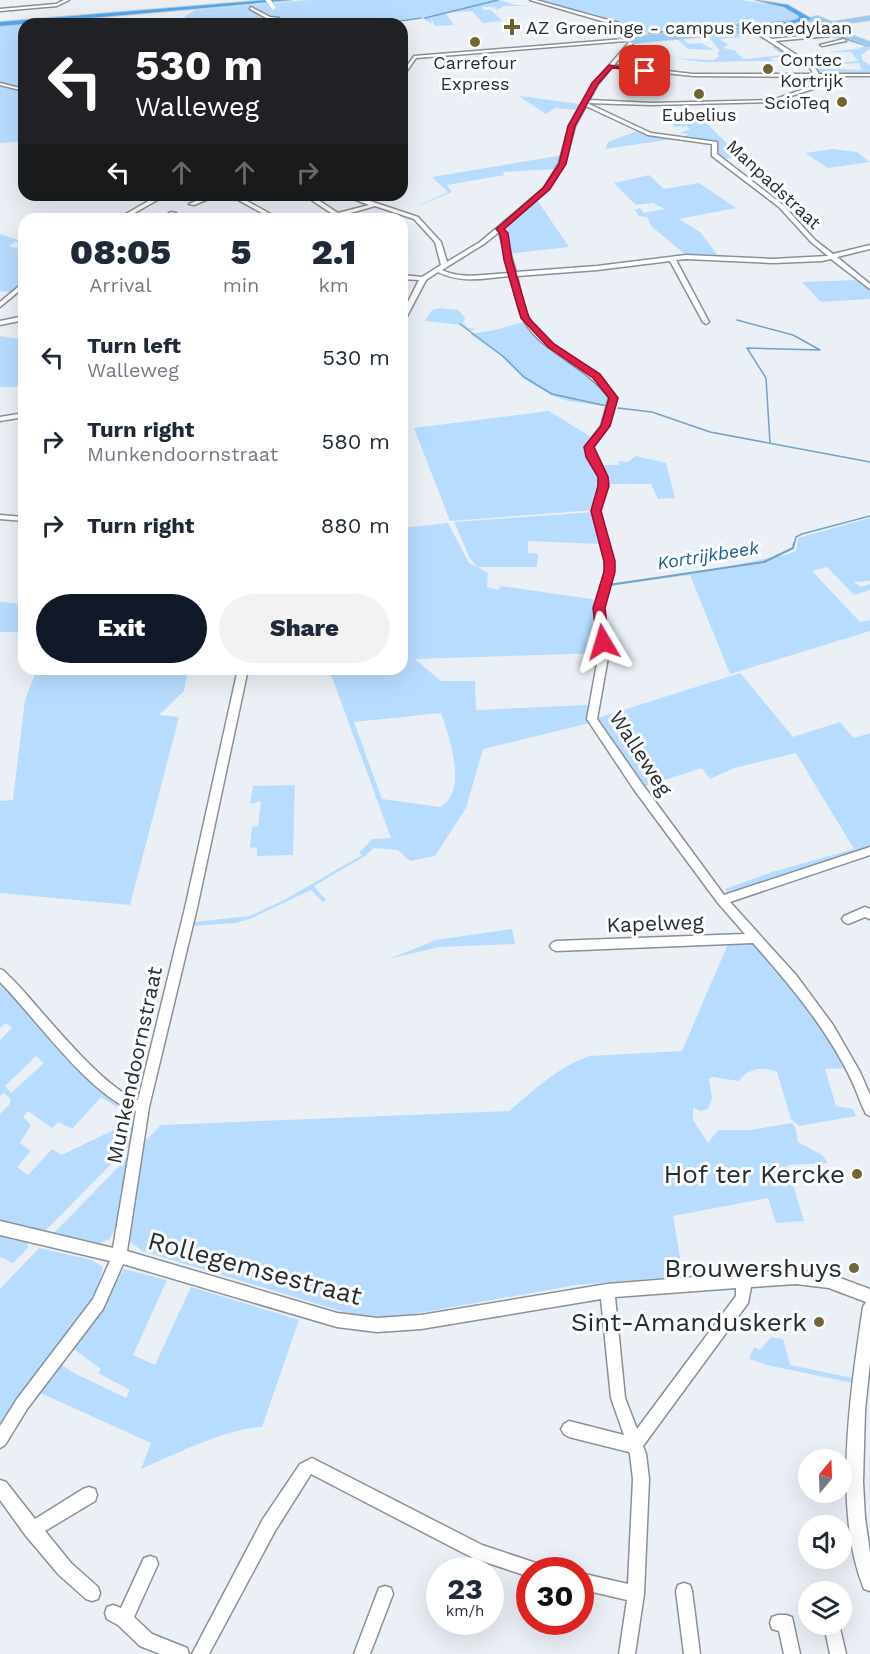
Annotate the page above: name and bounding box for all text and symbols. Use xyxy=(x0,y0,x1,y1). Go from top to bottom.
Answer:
place label: AZ Groeninge - campus Kennedylaan xyxy=(526,17,852,38)
marker: AZ Groeninge - campus Kennedylaan xyxy=(503,18,521,36)
marker: Carrefour Express xyxy=(468,35,482,49)
text: 530 m xyxy=(135,41,263,90)
icon: left xyxy=(36,42,114,120)
pin xyxy=(619,45,670,96)
place label: Contec Kortrijk xyxy=(780,49,843,91)
place label: Carrefour Express xyxy=(433,52,517,94)
icon: arrive xyxy=(628,54,661,87)
marker: Contec Kortrijk xyxy=(761,62,775,76)
marker: Eubelius xyxy=(692,87,706,101)
text: Walleweg xyxy=(135,91,259,123)
place label: ScioTeq xyxy=(764,92,830,113)
marker: ScioTeq xyxy=(835,95,849,109)
place label: Eubelius xyxy=(662,104,736,125)
street label: Manpadstraat xyxy=(723,135,826,233)
icon: left xyxy=(102,156,135,189)
icon: ahead xyxy=(165,156,198,189)
icon: ahead xyxy=(228,156,261,189)
icon: right xyxy=(291,156,324,189)
text: 08:05 xyxy=(70,231,171,273)
text: 5 xyxy=(231,231,252,273)
text: 2.1 xyxy=(311,231,356,273)
text: Arrival xyxy=(89,273,152,297)
text: min xyxy=(223,273,259,297)
text: km xyxy=(319,273,349,297)
text: Turn left xyxy=(87,333,181,358)
icon: left xyxy=(36,341,69,374)
text: 530 m xyxy=(322,345,390,370)
text: Walleweg xyxy=(87,358,179,382)
text: Turn right xyxy=(87,417,194,442)
icon: right xyxy=(36,425,69,458)
text: 580 m xyxy=(321,429,390,454)
text: Munkendoornstraat xyxy=(87,442,278,466)
icon: right xyxy=(36,509,69,542)
text: Turn right xyxy=(87,513,194,538)
text: 880 m xyxy=(321,513,390,538)
water label: Kortrijkbeek xyxy=(656,536,761,573)
button: Exit xyxy=(36,594,207,663)
button: Share xyxy=(219,594,390,663)
position arrow xyxy=(571,610,635,674)
street label: Walleweg xyxy=(604,706,678,801)
street label: Kapelweg xyxy=(606,909,705,937)
street label: Munkendoornstraat xyxy=(101,964,167,1166)
place label: Hof ter Kercke xyxy=(663,1159,845,1189)
marker: Hof ter Kercke xyxy=(850,1167,864,1181)
street label: Rollegemsestraat xyxy=(145,1225,365,1311)
place label: Brouwershuys xyxy=(664,1253,842,1283)
marker: Brouwershuys xyxy=(847,1261,861,1275)
place label: Sint-Amanduskerk xyxy=(571,1307,807,1337)
marker: Sint-Amanduskerk xyxy=(812,1315,826,1329)
north arrow xyxy=(798,1449,852,1503)
map controls xyxy=(798,1449,852,1635)
button: sound xyxy=(798,1515,852,1569)
speed limit sign: 30 xyxy=(516,1557,594,1635)
text: 23 xyxy=(447,1571,483,1606)
button: layers xyxy=(798,1581,852,1635)
text: km/h xyxy=(446,1602,484,1620)

